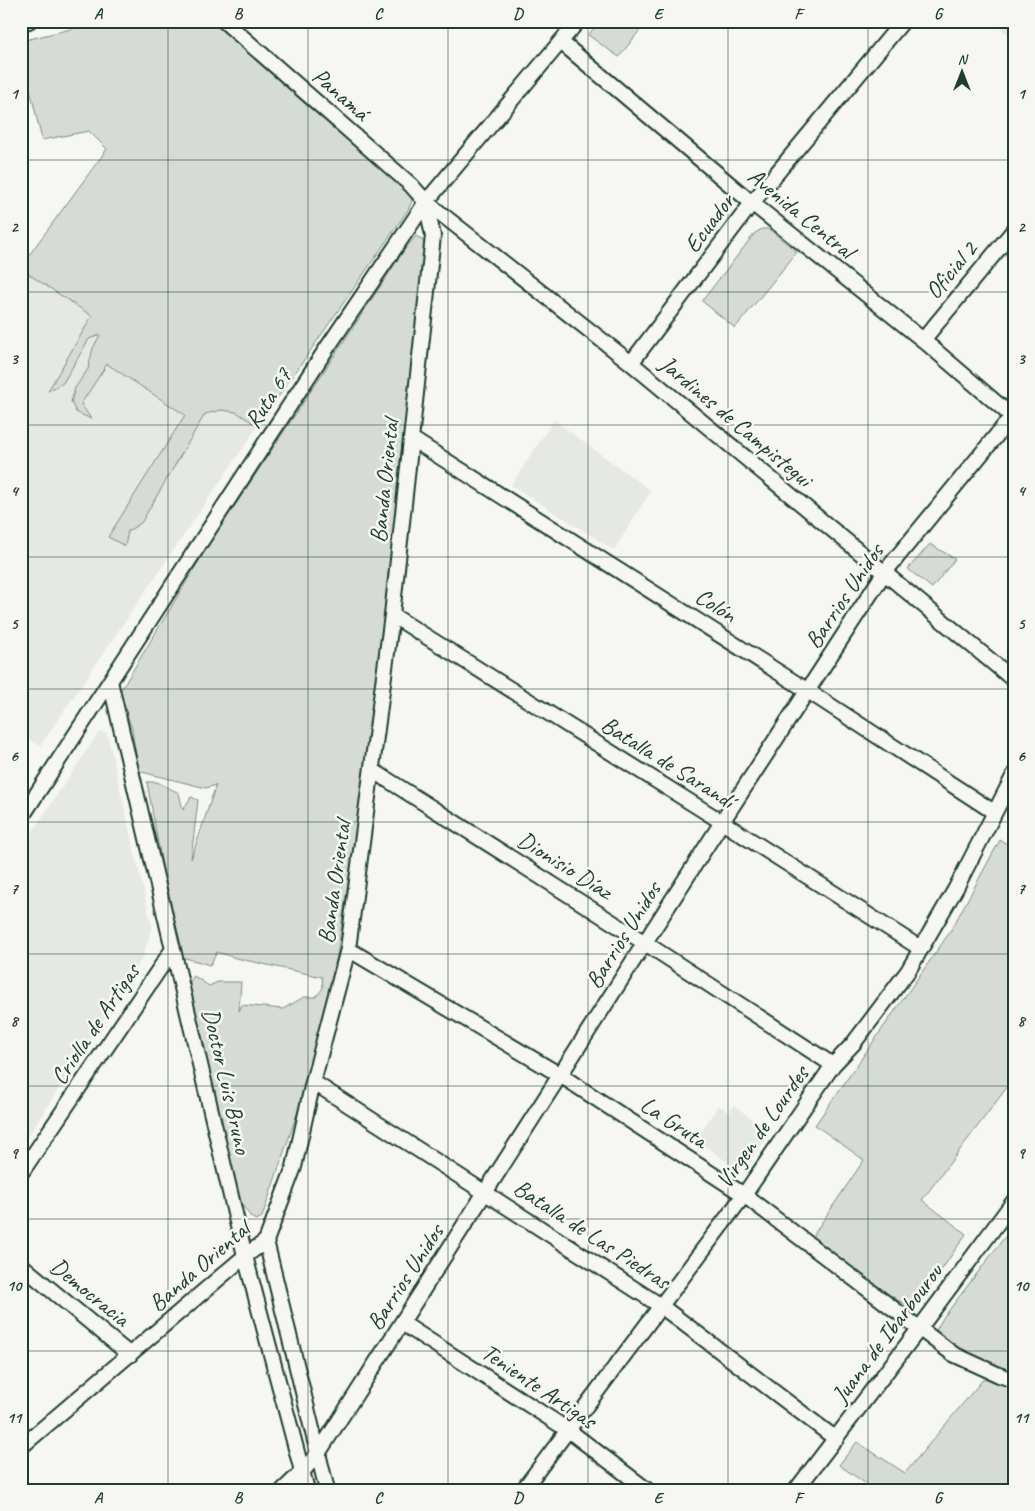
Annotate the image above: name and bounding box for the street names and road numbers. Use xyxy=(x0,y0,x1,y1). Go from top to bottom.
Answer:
street label: Panamá xyxy=(306,61,378,129)
street label: Avenida Central xyxy=(742,161,863,267)
street label: Ecuador xyxy=(677,186,742,258)
street label: Oficial 2 xyxy=(918,233,985,305)
street label: Jardines de Campistegui xyxy=(653,348,821,496)
street label: Ruta 67 xyxy=(237,361,299,434)
street label: Banda Oriental xyxy=(363,414,406,544)
street label: Barrios Unidos xyxy=(798,536,891,654)
street label: Colón xyxy=(690,581,743,630)
street label: Batalla de Sarandí xyxy=(596,709,744,817)
street label: Banda Oriental xyxy=(311,815,358,945)
street label: Dionisio Díaz xyxy=(512,824,620,907)
street label: Barrios Unidos xyxy=(578,875,669,994)
street label: Criolla de Artigas xyxy=(44,956,147,1090)
street label: Doctor Luis Bruno xyxy=(196,1005,259,1158)
street label: Virgen de Lourdes xyxy=(709,1058,817,1194)
street label: La Gruta xyxy=(635,1089,715,1156)
street label: Batalla de Las Piedras xyxy=(508,1172,677,1297)
street label: Banda Oriental xyxy=(142,1211,259,1318)
street label: Barrios Unidos xyxy=(360,1217,451,1336)
street label: Democracia xyxy=(44,1251,137,1334)
street label: Juana de Ibarbourou xyxy=(824,1256,950,1409)
street label: Teniente Artigas xyxy=(476,1337,604,1437)

